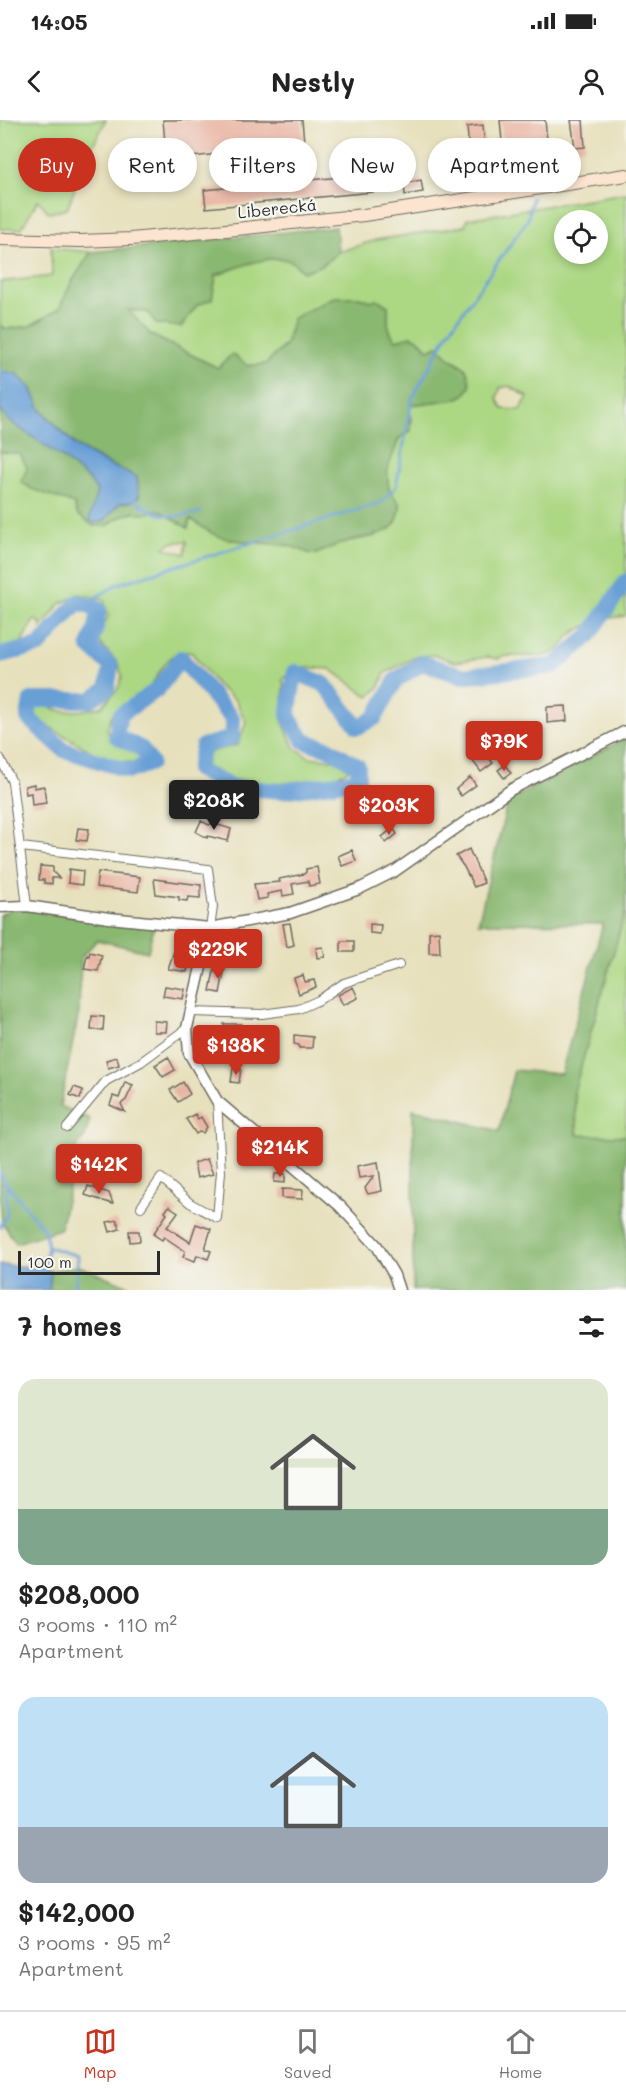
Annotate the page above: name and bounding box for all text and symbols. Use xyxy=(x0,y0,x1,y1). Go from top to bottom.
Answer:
text: 14:05 xyxy=(30,7,88,36)
text: Nestly xyxy=(271,64,355,99)
icon: back xyxy=(18,65,51,98)
icon: person xyxy=(575,65,608,98)
chip: Buy xyxy=(18,138,96,192)
chip: Rent xyxy=(108,138,197,192)
chip: Filters xyxy=(209,138,317,192)
chip: New xyxy=(329,138,416,192)
chip: Apartment xyxy=(428,138,581,192)
street label: Liberecká xyxy=(237,193,318,223)
map controls xyxy=(554,210,608,264)
button: locate xyxy=(554,210,608,264)
pin: $79K xyxy=(468,721,540,772)
text: $79K xyxy=(480,727,528,753)
pin: $208K xyxy=(172,780,256,831)
pin: $203K xyxy=(347,785,431,836)
text: $208K xyxy=(183,786,245,812)
text: $203K xyxy=(358,791,420,817)
pin: $229K xyxy=(176,929,260,980)
text: $229K xyxy=(188,935,248,961)
pin: $138K xyxy=(194,1025,278,1076)
text: $138K xyxy=(207,1031,265,1057)
pin: $214K xyxy=(238,1127,322,1178)
text: $214K xyxy=(251,1133,309,1159)
pin: $142K xyxy=(57,1144,141,1195)
text: $142K xyxy=(70,1150,128,1176)
scale bar xyxy=(18,1248,160,1276)
text: 100 m xyxy=(27,1251,72,1272)
text: 7 homes xyxy=(18,1309,122,1343)
icon: filters xyxy=(575,1310,608,1343)
icon: home xyxy=(259,1418,367,1526)
text: $208,000 xyxy=(18,1577,140,1611)
text: 3 rooms · 110 m² xyxy=(18,1611,177,1637)
text: Apartment xyxy=(18,1637,124,1663)
icon: home xyxy=(259,1736,367,1844)
text: $142,000 xyxy=(18,1895,135,1929)
text: 3 rooms · 95 m² xyxy=(18,1929,170,1955)
text: Apartment xyxy=(18,1955,124,1981)
tab: Map xyxy=(84,2025,117,2082)
tab: Saved xyxy=(284,2025,331,2082)
tab: Home xyxy=(499,2025,542,2082)

